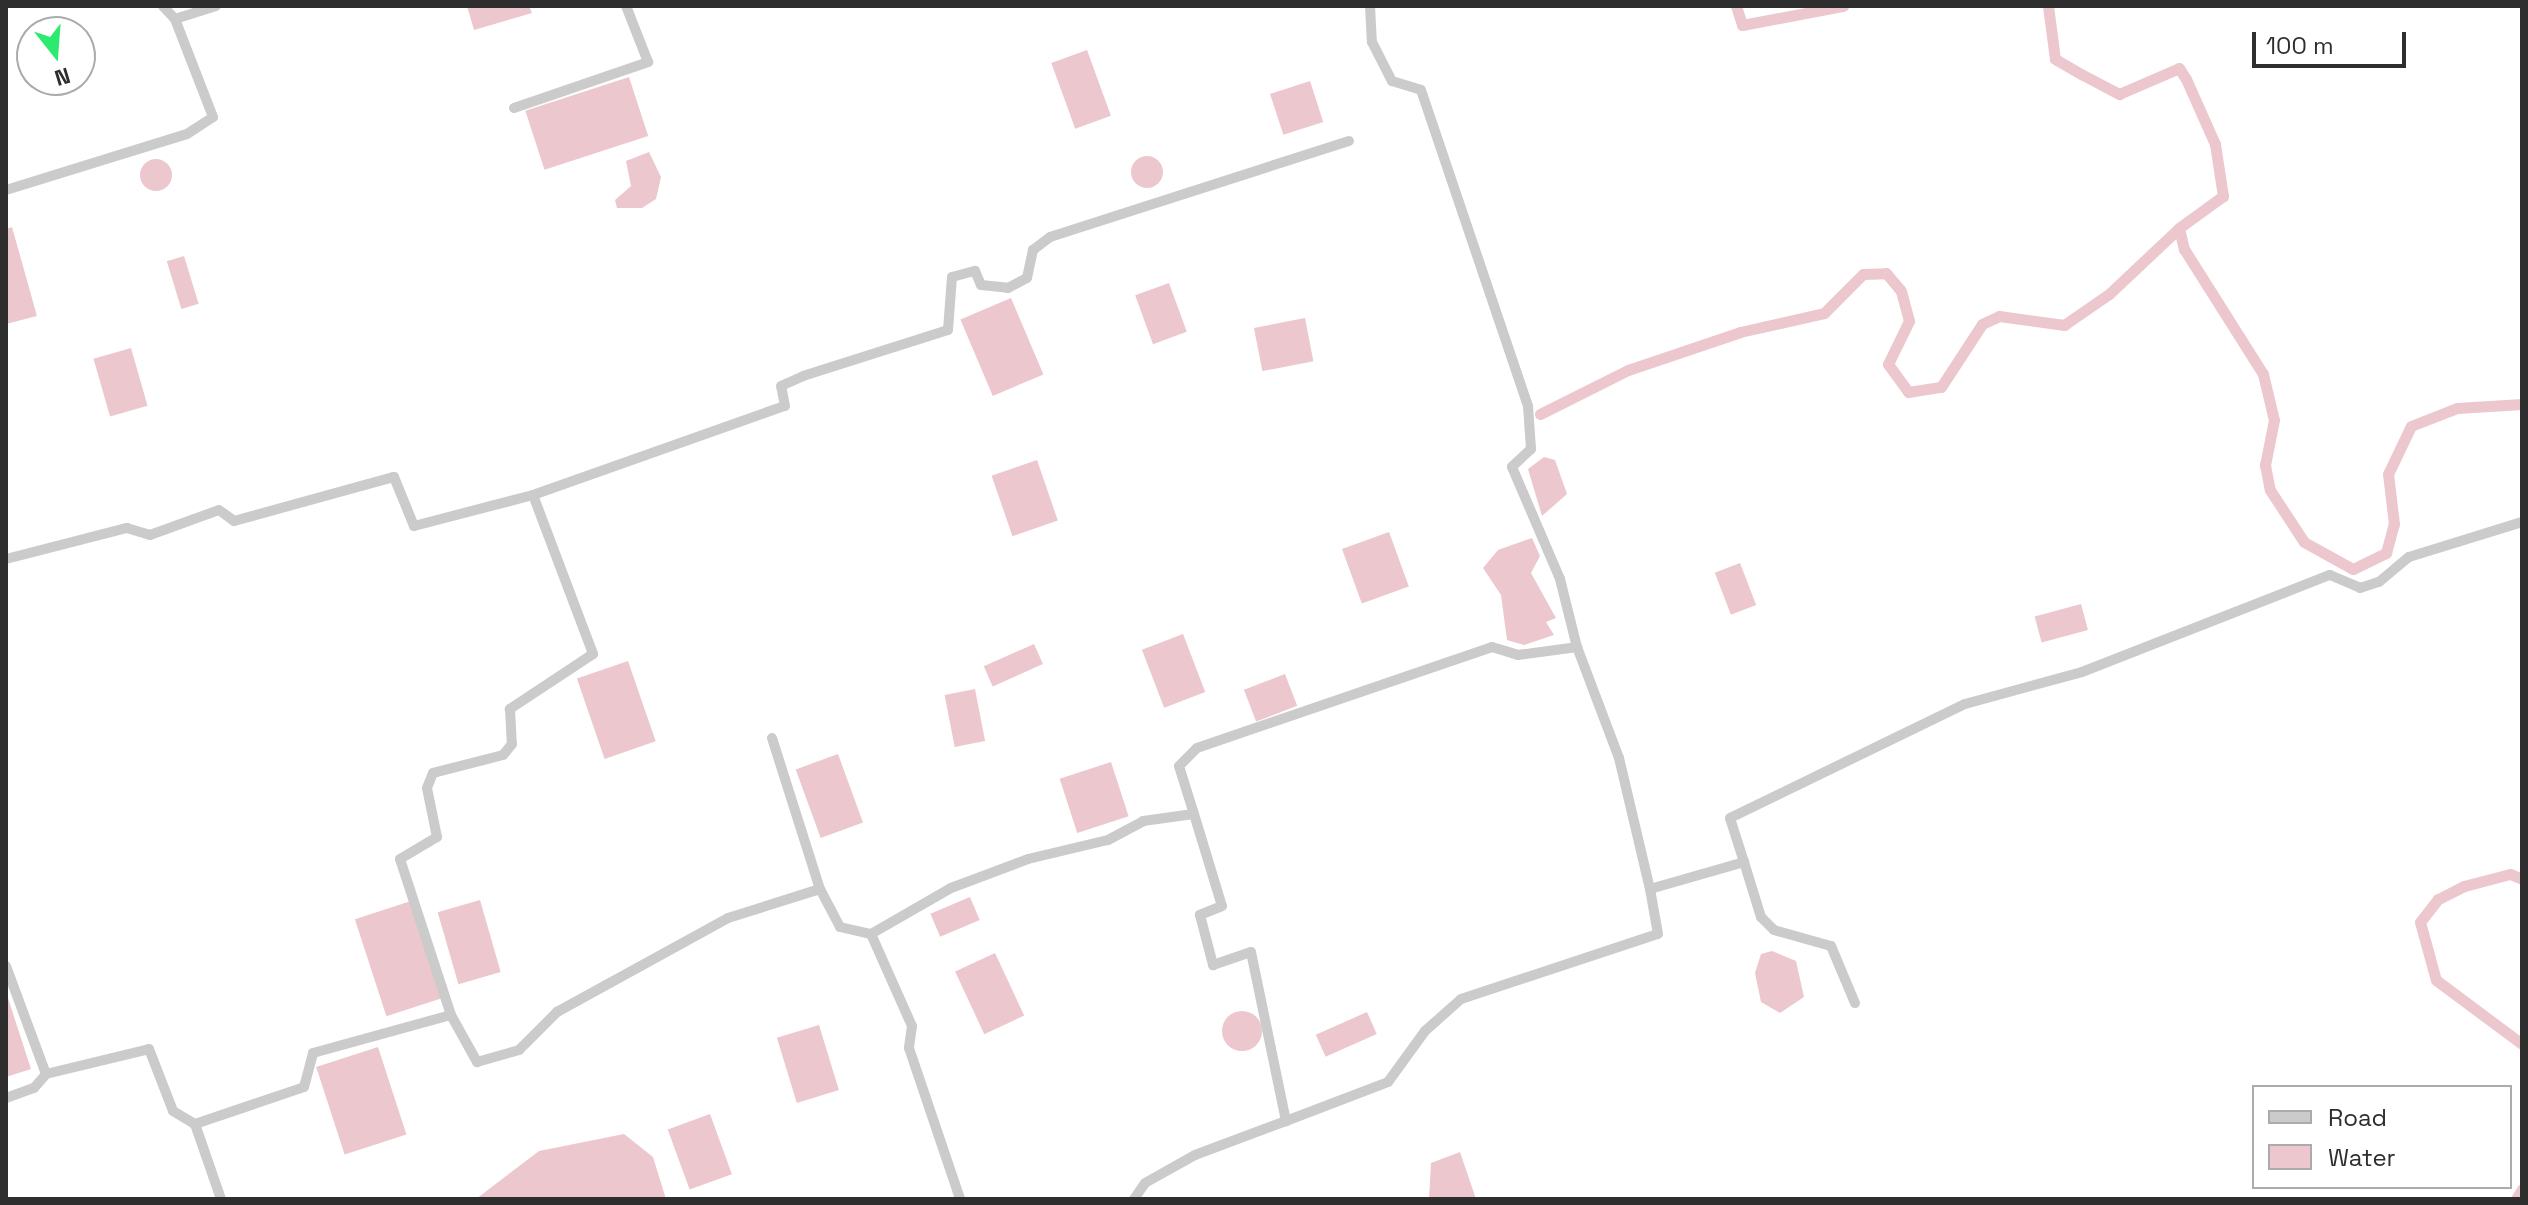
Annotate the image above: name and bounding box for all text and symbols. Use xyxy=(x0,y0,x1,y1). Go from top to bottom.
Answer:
north arrow xyxy=(16,16,96,96)
scale bar xyxy=(2256,16,2410,66)
text: 100 m xyxy=(2266,30,2334,61)
text: N xyxy=(51,61,74,93)
legend xyxy=(2252,1085,2512,1189)
text: Road xyxy=(2328,1102,2387,1133)
text: Water xyxy=(2328,1142,2396,1173)

